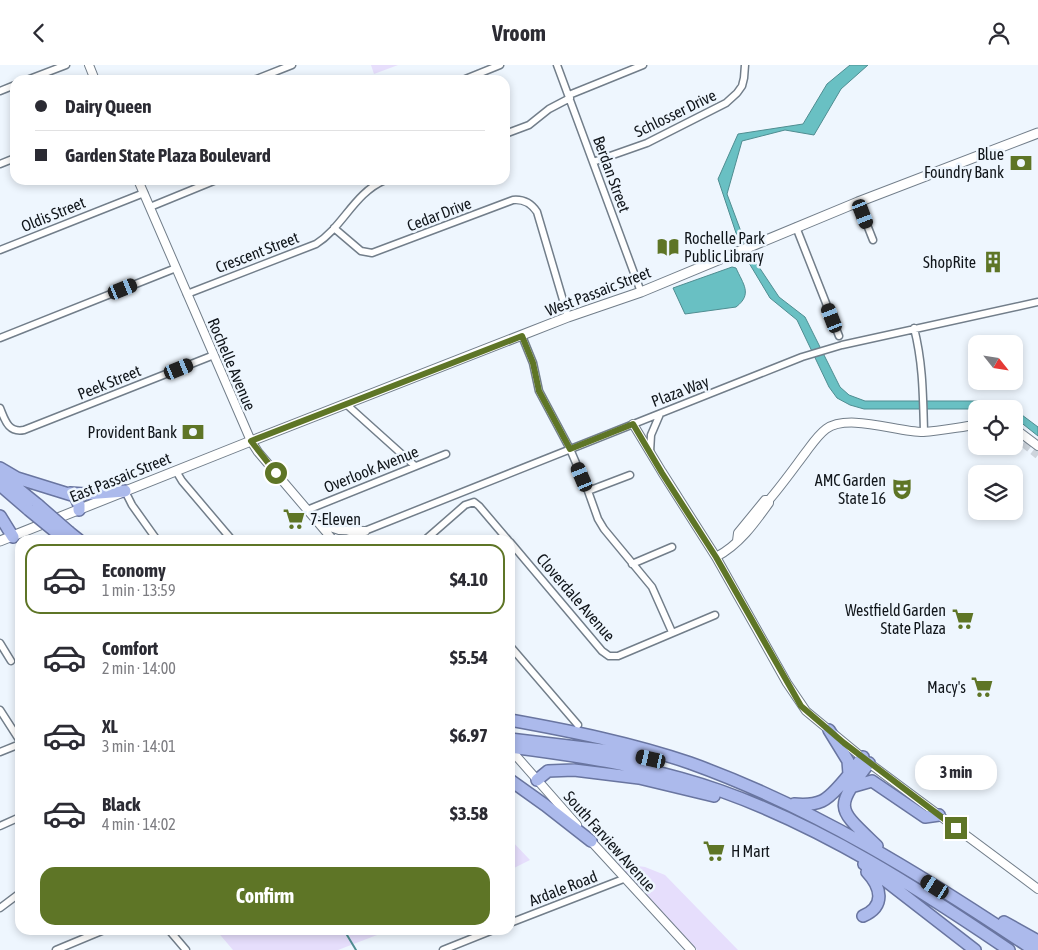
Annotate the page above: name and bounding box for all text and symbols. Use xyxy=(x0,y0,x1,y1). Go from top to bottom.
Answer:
icon: back xyxy=(25,19,53,47)
icon: person xyxy=(985,19,1013,47)
text: Vroom xyxy=(492,20,546,46)
street label: Schlosser Drive xyxy=(631,86,719,140)
text: Dairy Queen xyxy=(65,95,152,117)
street label: Berdan Street xyxy=(590,133,634,215)
text: Garden State Plaza Boulevard xyxy=(65,144,271,166)
place label: Blue Foundry Bank xyxy=(924,145,1004,182)
bank icon: Blue Foundry Bank xyxy=(1008,150,1034,176)
street label: Oldis Street xyxy=(18,193,88,235)
street label: Cedar Drive xyxy=(404,194,474,234)
car xyxy=(850,197,875,231)
street label: Crescent Street xyxy=(213,228,302,276)
place label: Rochelle Park Public Library xyxy=(684,229,765,266)
library icon: Rochelle Park Public Library xyxy=(655,234,681,260)
building icon: ShopRite xyxy=(980,249,1006,275)
place label: ShopRite xyxy=(923,253,976,272)
street label: West Passaic Street xyxy=(543,262,654,319)
car xyxy=(106,276,139,302)
car xyxy=(819,301,844,335)
street label: Rochelle Avenue xyxy=(204,315,260,413)
north arrow xyxy=(968,335,1022,390)
map controls xyxy=(968,335,1023,520)
car xyxy=(162,356,195,382)
street label: Peek Street xyxy=(75,361,144,403)
street label: Plaza Way xyxy=(649,372,712,411)
button: locate xyxy=(968,400,1023,455)
bank icon: Provident Bank xyxy=(180,419,206,445)
place label: Provident Bank xyxy=(88,423,177,441)
street label: Overlook Avenue xyxy=(321,442,421,496)
street label: East Passaic Street xyxy=(67,448,173,505)
car xyxy=(569,460,594,494)
route start xyxy=(265,462,287,484)
button: layers xyxy=(968,465,1023,520)
place label: AMC Garden State 16 xyxy=(815,471,886,507)
theatre icon: AMC Garden State 16 xyxy=(889,476,915,502)
supermarket icon: 7-Eleven xyxy=(281,506,307,532)
place label: 7-Eleven xyxy=(310,510,361,528)
street label: Cloverdale Avenue xyxy=(533,550,619,644)
icon: car xyxy=(42,557,87,602)
text: Economy xyxy=(102,559,166,581)
text: $4.10 xyxy=(450,568,488,590)
text: 1 min · 13:59 xyxy=(102,581,175,599)
place label: Westfield Garden State Plaza xyxy=(845,601,946,637)
supermarket icon: Westfield Garden State Plaza xyxy=(950,606,976,632)
icon: car xyxy=(42,635,87,680)
text: Comfort xyxy=(102,637,158,659)
text: $5.54 xyxy=(450,646,488,668)
text: 2 min · 14:00 xyxy=(102,659,176,677)
supermarket icon: Macy's xyxy=(969,674,995,700)
place label: Macy's xyxy=(927,678,966,697)
icon: car xyxy=(42,713,87,758)
text: XL xyxy=(102,715,118,737)
text: $6.97 xyxy=(450,724,488,746)
text: 3 min · 14:01 xyxy=(102,737,176,755)
car xyxy=(634,748,667,770)
callout: 3 min xyxy=(915,755,997,791)
text: 3 min xyxy=(940,763,972,781)
street label: South Farview Avenue xyxy=(560,787,660,895)
icon: car xyxy=(42,791,87,836)
text: Black xyxy=(102,793,140,815)
text: $3.58 xyxy=(450,802,488,824)
text: 4 min · 14:02 xyxy=(102,815,176,833)
route end xyxy=(945,817,967,839)
supermarket icon: H Mart xyxy=(701,838,727,864)
place label: H Mart xyxy=(731,842,770,860)
button: Confirm xyxy=(40,867,490,925)
street label: Ardale Road xyxy=(526,867,600,909)
car xyxy=(918,873,951,901)

